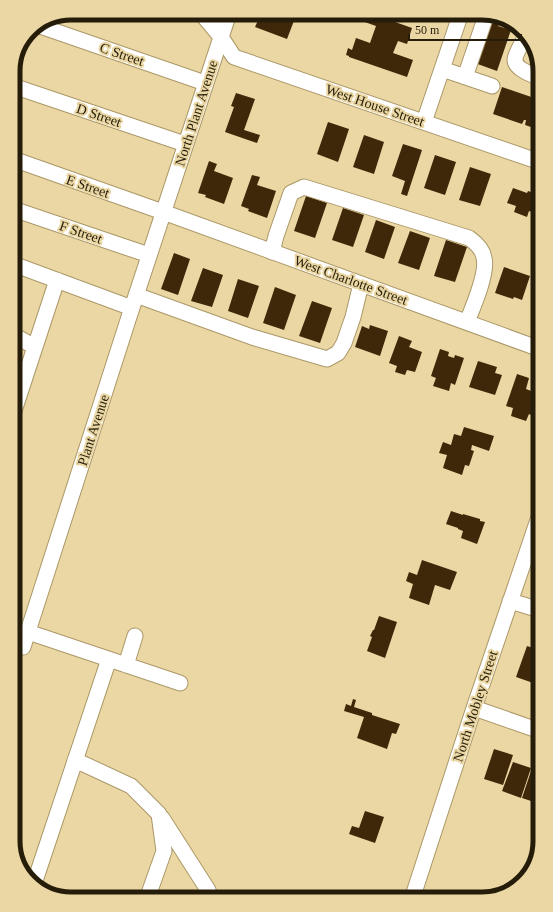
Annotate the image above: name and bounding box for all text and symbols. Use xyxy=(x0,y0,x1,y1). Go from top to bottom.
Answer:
scale bar xyxy=(409,16,521,42)
text: 50 m xyxy=(415,23,440,37)
street label: C Street xyxy=(98,40,146,69)
street label: North Plant Avenue xyxy=(172,58,221,168)
street label: West House Street xyxy=(324,82,426,129)
street label: D Street xyxy=(75,101,123,130)
street label: E Street xyxy=(64,172,112,201)
street label: F Street xyxy=(58,218,104,247)
street label: West Charlotte Street xyxy=(292,253,410,308)
street label: Plant Avenue xyxy=(75,393,112,468)
street label: North Mobley Street xyxy=(450,649,501,764)

